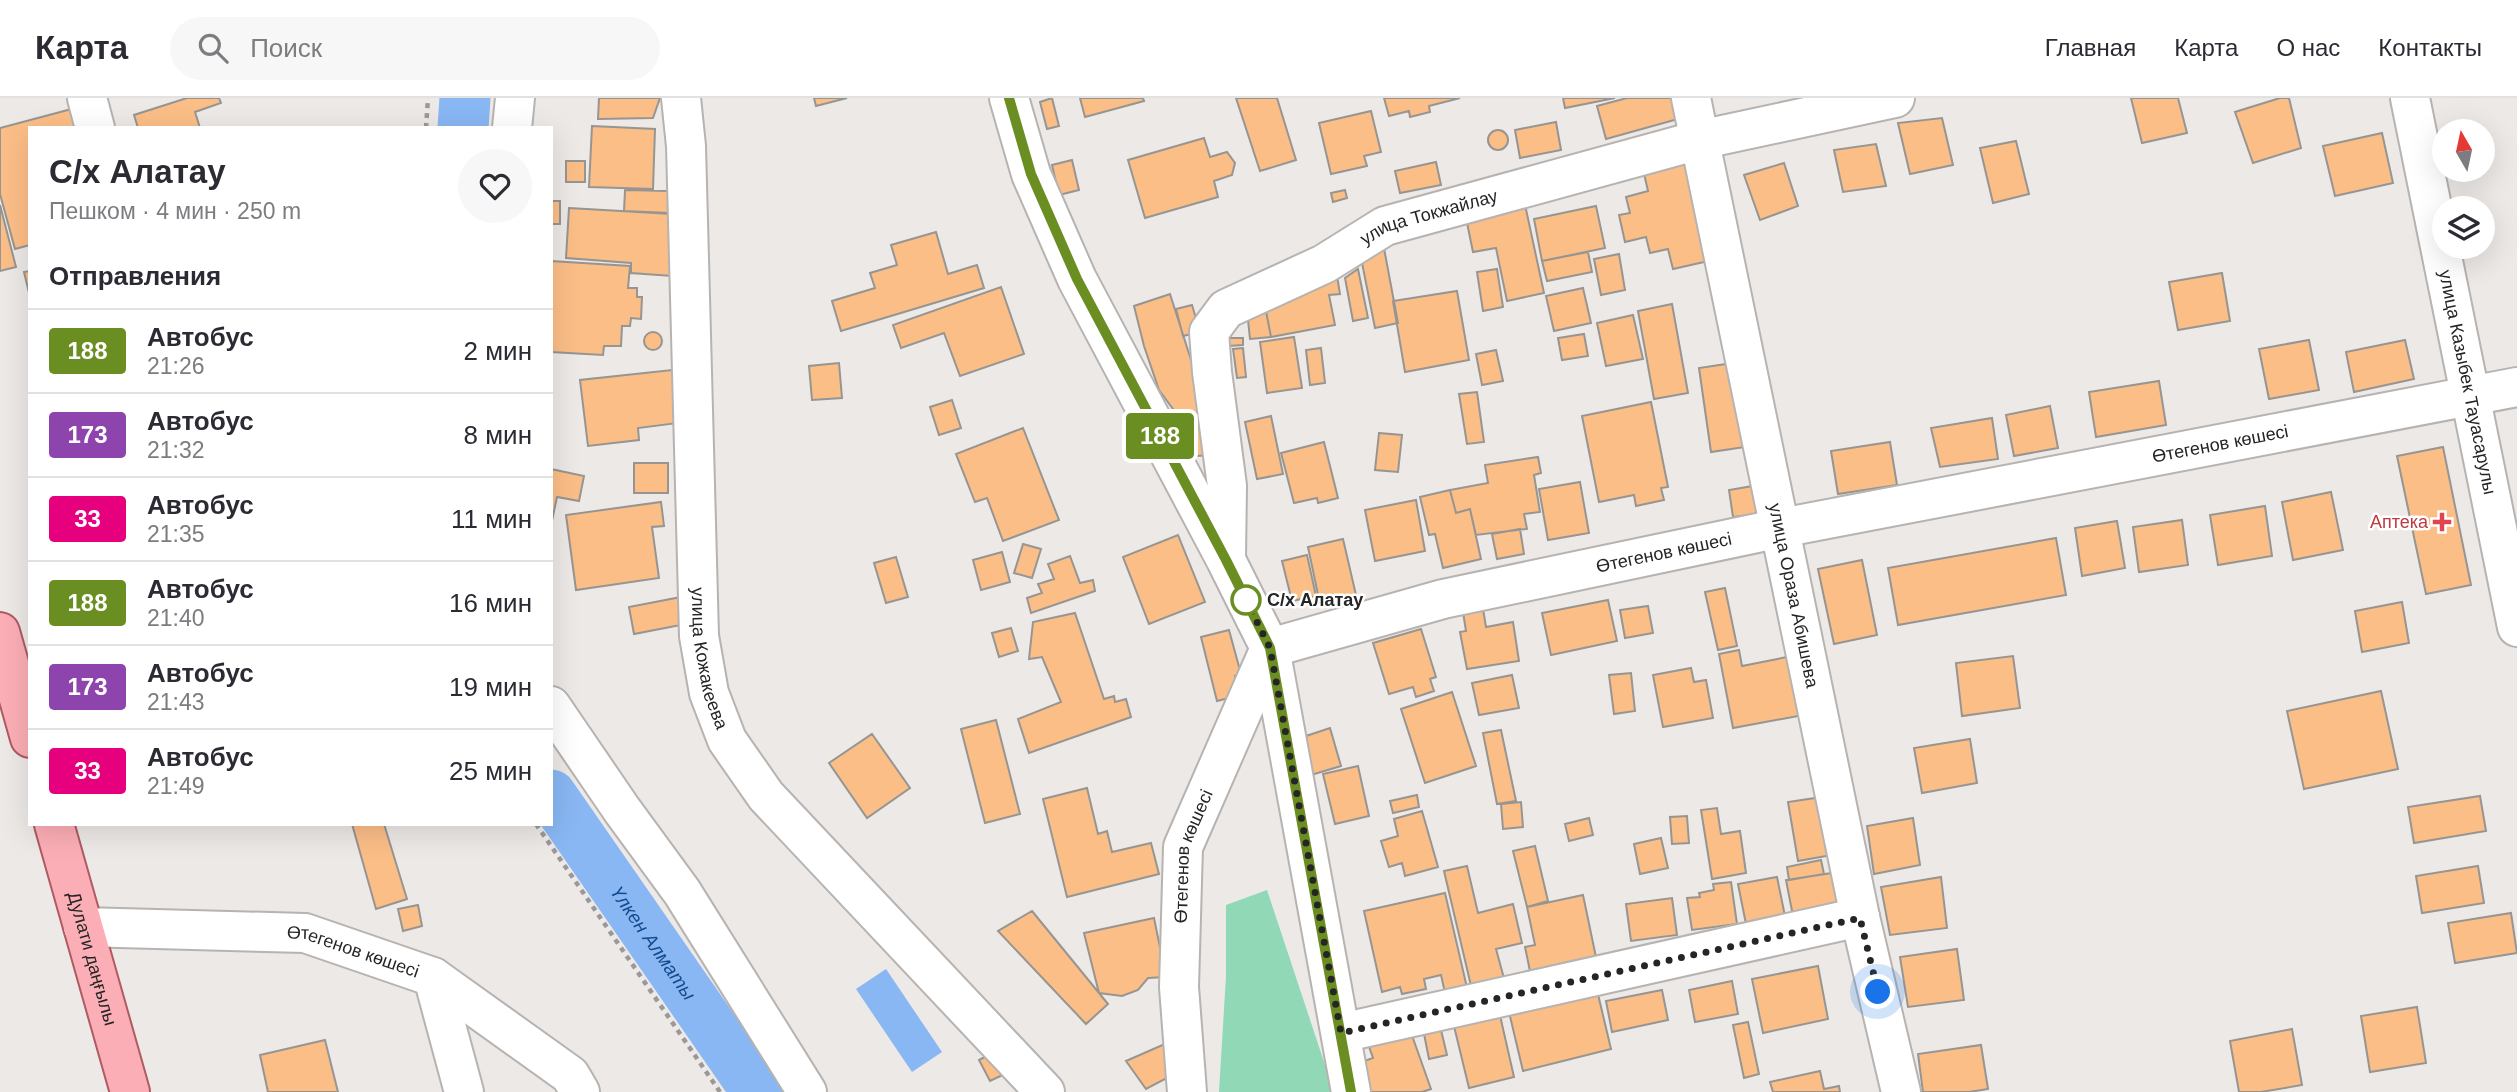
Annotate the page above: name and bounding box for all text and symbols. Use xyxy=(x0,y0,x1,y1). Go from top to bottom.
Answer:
search box xyxy=(170,17,660,80)
text: Карта xyxy=(35,29,128,66)
icon: search xyxy=(194,29,232,67)
text: Поиск xyxy=(250,33,322,63)
text: Главная xyxy=(2045,34,2136,61)
text: Карта xyxy=(2174,34,2238,61)
text: О нас xyxy=(2276,34,2340,61)
text: Контакты xyxy=(2378,34,2482,61)
north arrow xyxy=(2432,119,2496,182)
map controls xyxy=(2432,119,2495,259)
button: heart xyxy=(458,149,532,223)
text: С/х Алатау xyxy=(49,153,226,190)
street label: улица Токжайлау xyxy=(1357,186,1500,249)
button: layers xyxy=(2432,196,2495,259)
text: Пешком · 4 мин · 250 m xyxy=(49,198,301,224)
text: Отправления xyxy=(49,261,221,291)
street label: улица Казыбек Тауасарулы xyxy=(2435,268,2500,496)
text: Автобус xyxy=(147,322,254,352)
text: 2 мин xyxy=(464,336,532,366)
text: 188 xyxy=(67,337,108,364)
text: 21:26 xyxy=(147,353,205,379)
text: Автобус xyxy=(147,406,254,436)
line badge: 188 xyxy=(1120,413,1200,459)
text: 8 мин xyxy=(464,420,532,450)
text: 173 xyxy=(67,421,108,448)
street label: Өтегенов көшесі xyxy=(2151,421,2290,467)
text: 188 xyxy=(1140,422,1180,449)
text: 21:32 xyxy=(147,437,205,463)
text: Автобус xyxy=(147,490,254,520)
street label: улица Ораза Абишева xyxy=(1765,501,1823,691)
text: 11 мин xyxy=(451,504,532,534)
text: 33 xyxy=(74,505,101,532)
place label: Аптека xyxy=(2370,512,2429,532)
marker: Аптека xyxy=(2434,514,2450,530)
text: 21:35 xyxy=(147,521,205,547)
street label: Өтегенов көшесі xyxy=(1594,529,1733,577)
text: Автобус xyxy=(147,574,254,604)
marker: С/х Алатау xyxy=(1231,585,1261,615)
street label: улица Кожакеева xyxy=(688,587,732,733)
text: 16 мин xyxy=(449,588,532,618)
text: 188 xyxy=(67,589,108,616)
place label: С/х Алатау xyxy=(1267,590,1363,610)
text: 21:40 xyxy=(147,605,205,631)
text: Автобус xyxy=(147,658,254,688)
text: 19 мин xyxy=(449,672,532,702)
text: 173 xyxy=(67,673,108,700)
text: 21:43 xyxy=(147,689,205,715)
text: Автобус xyxy=(147,742,254,772)
text: 25 мин xyxy=(449,756,532,786)
text: 33 xyxy=(74,757,101,784)
text: 21:49 xyxy=(147,773,205,799)
street label: Өтегенов көшесі xyxy=(1171,786,1217,924)
water label: Үлкен Алматы xyxy=(607,882,700,1004)
street label: Дулати даңғылы xyxy=(64,890,121,1028)
street label: Өтегенов көшесі xyxy=(287,923,422,981)
your location xyxy=(1860,974,1895,1009)

